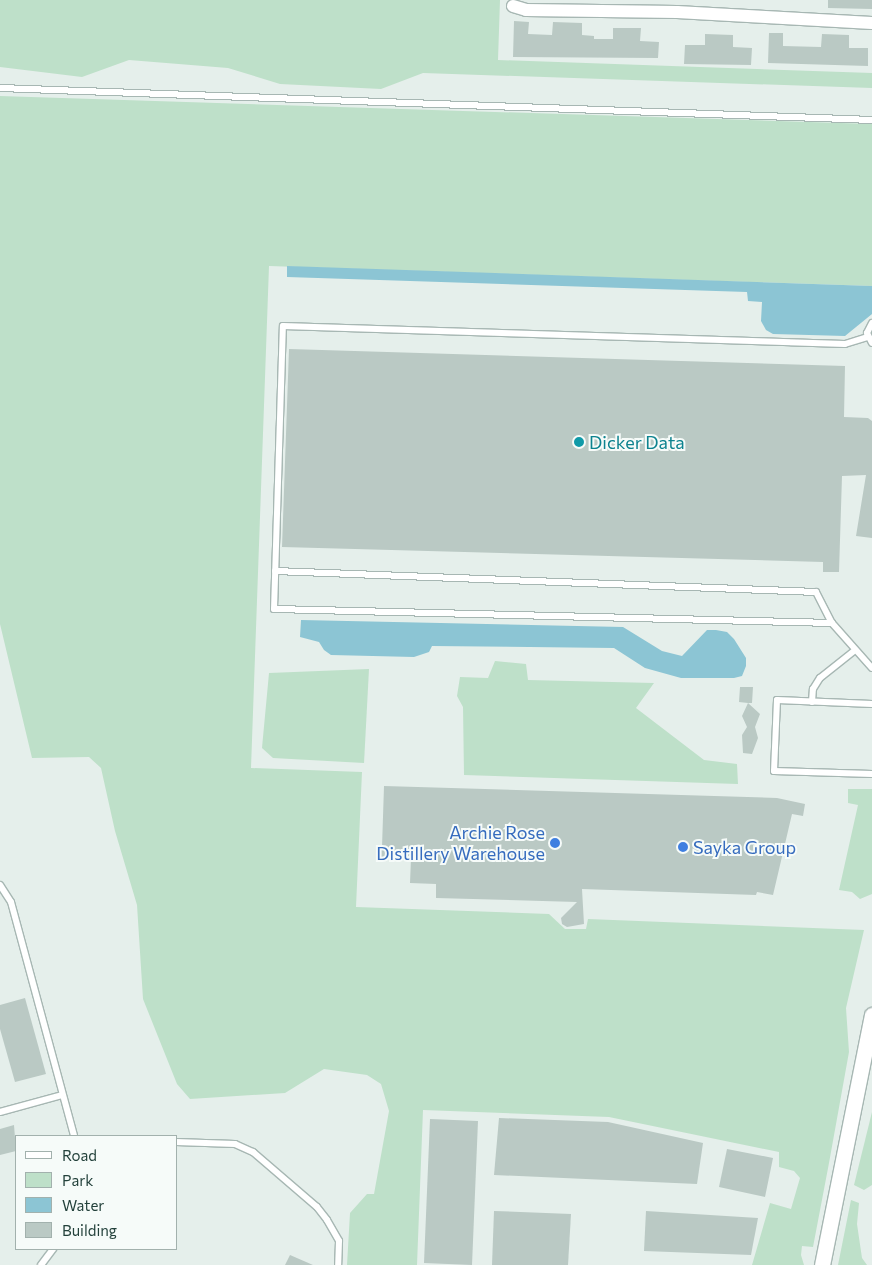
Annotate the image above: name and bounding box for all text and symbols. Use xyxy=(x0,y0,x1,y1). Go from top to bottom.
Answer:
place label: Dicker Data xyxy=(589,431,685,453)
marker: Dicker Data xyxy=(573,436,585,448)
place label: Archie Rose Distillery Warehouse xyxy=(376,822,545,864)
place label: Sayka Group xyxy=(693,836,796,858)
marker: Archie Rose Distillery Warehouse xyxy=(549,837,561,849)
marker: Sayka Group xyxy=(677,841,689,853)
legend xyxy=(15,1135,178,1250)
text: Road xyxy=(62,1146,97,1164)
text: Park xyxy=(62,1171,93,1189)
text: Water xyxy=(62,1196,104,1214)
text: Building xyxy=(62,1221,117,1239)

